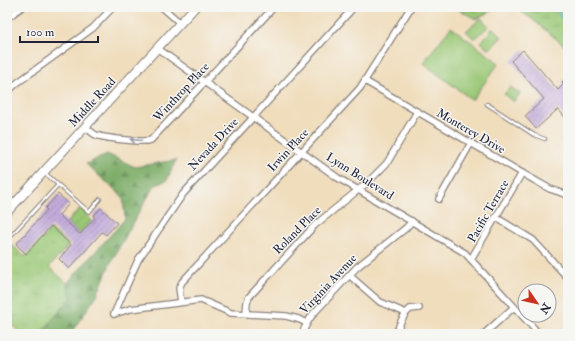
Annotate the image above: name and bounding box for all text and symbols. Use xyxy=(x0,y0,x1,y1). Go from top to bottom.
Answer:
scale bar xyxy=(20,18,98,44)
text: 100 m xyxy=(26,25,55,40)
street label: Winthrop Place xyxy=(149,60,213,126)
street label: Middle Road xyxy=(66,74,119,130)
street label: Monterey Drive xyxy=(434,106,508,157)
street label: Nevada Drive xyxy=(185,115,241,174)
street label: Irwin Place xyxy=(265,126,312,175)
one-way arrow xyxy=(129,137,142,144)
street label: Lynn Boulevard xyxy=(323,150,396,203)
street label: Pacific Terrace xyxy=(464,177,512,245)
street label: Roland Place xyxy=(270,203,324,257)
street label: Virginia Avenue xyxy=(297,251,360,318)
north arrow xyxy=(517,283,557,323)
text: N xyxy=(536,300,554,317)

